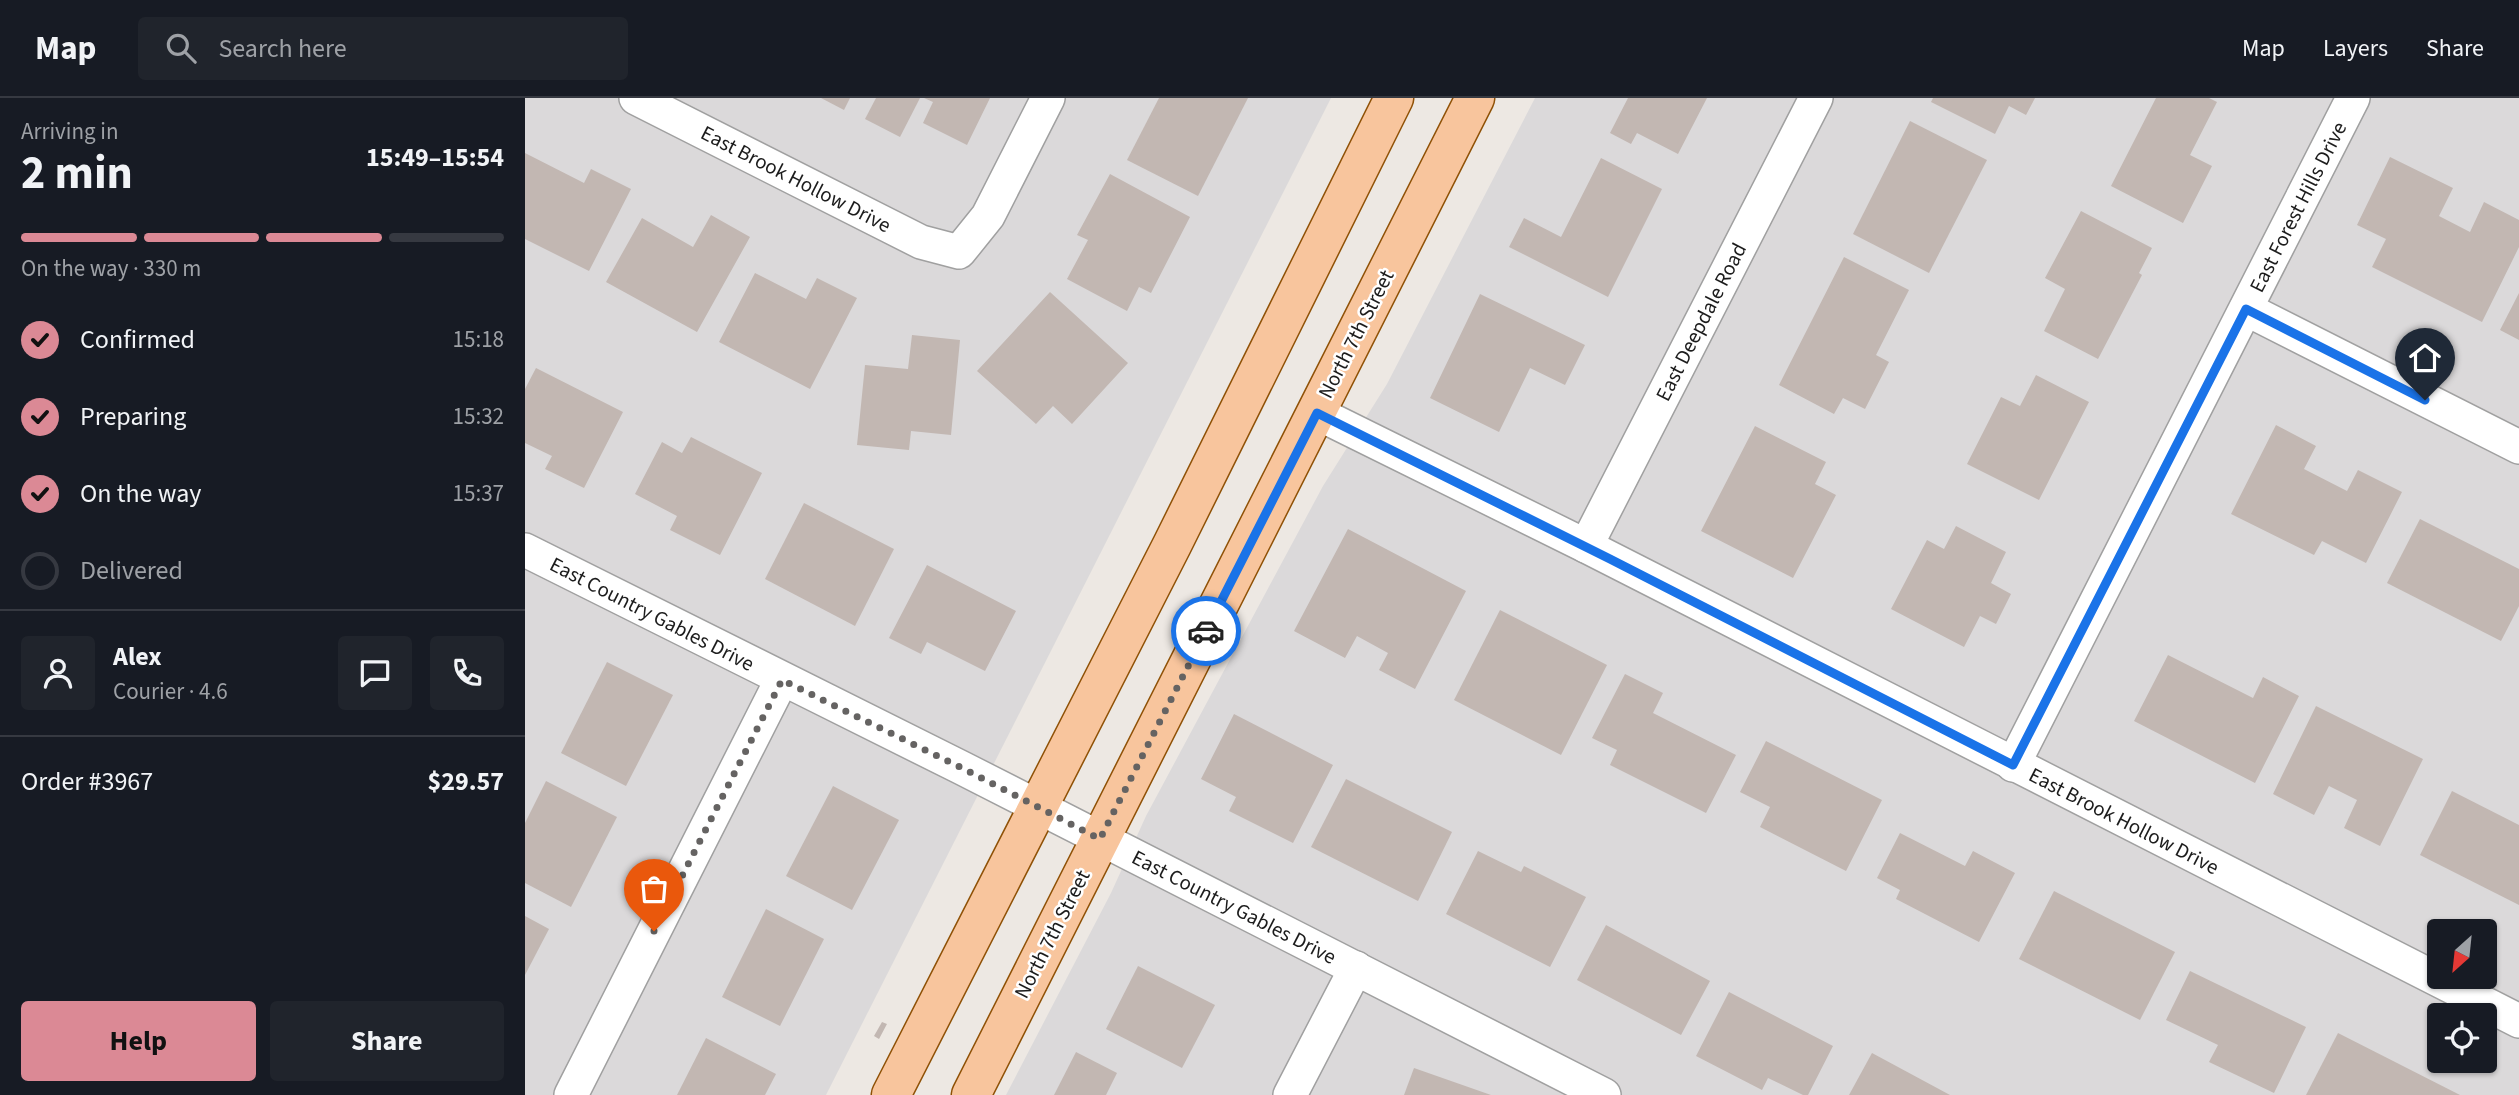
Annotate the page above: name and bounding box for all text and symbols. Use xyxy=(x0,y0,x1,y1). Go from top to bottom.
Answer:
search box xyxy=(138,17,628,80)
text: Map xyxy=(35,25,96,72)
icon: search xyxy=(162,29,200,67)
text: Search here xyxy=(218,30,347,67)
text: Map xyxy=(2242,31,2285,66)
text: Layers xyxy=(2323,31,2388,66)
text: Share xyxy=(2426,31,2484,66)
text: Arriving in xyxy=(21,115,119,148)
street label: East Forest Hills Drive xyxy=(2242,116,2354,298)
street label: East Brook Hollow Drive xyxy=(696,118,896,240)
text: 15:49–15:54 xyxy=(366,139,504,176)
text: 2 min xyxy=(21,141,133,206)
street label: East Deepdale Road xyxy=(1648,238,1754,406)
text: On the way · 330 m xyxy=(21,252,201,285)
street label: North 7th Street xyxy=(1311,264,1401,404)
icon: check xyxy=(21,321,59,359)
text: Confirmed xyxy=(80,321,195,358)
text: 15:18 xyxy=(453,323,504,356)
pin xyxy=(2395,328,2455,400)
icon: home xyxy=(2406,339,2444,377)
icon: check xyxy=(21,398,59,436)
text: Preparing xyxy=(80,398,186,435)
text: 15:32 xyxy=(453,400,504,433)
icon: check xyxy=(21,475,59,513)
text: On the way xyxy=(80,475,201,512)
text: 15:37 xyxy=(453,477,504,510)
street label: East Country Gables Drive xyxy=(545,549,759,679)
text: Delivered xyxy=(80,552,183,589)
courier xyxy=(1171,596,1241,666)
icon: car xyxy=(1187,612,1225,650)
button: person xyxy=(21,636,95,710)
button: chat xyxy=(338,636,412,710)
button: phone xyxy=(430,636,504,710)
text: Alex xyxy=(113,638,162,675)
text: Courier · 4.6 xyxy=(113,675,228,708)
street label: East Brook Hollow Drive xyxy=(2024,760,2224,882)
text: Order #3967 xyxy=(21,763,153,800)
text: $29.57 xyxy=(428,763,504,800)
street label: East Country Gables Drive xyxy=(1127,842,1341,972)
pin xyxy=(624,859,684,931)
street label: North 7th Street xyxy=(1007,864,1097,1004)
icon: bag xyxy=(635,870,673,908)
north arrow xyxy=(2427,919,2497,989)
map controls xyxy=(2427,919,2497,1073)
button: Help xyxy=(21,1001,256,1081)
button: Share xyxy=(270,1001,504,1081)
button: locate xyxy=(2427,1003,2497,1073)

